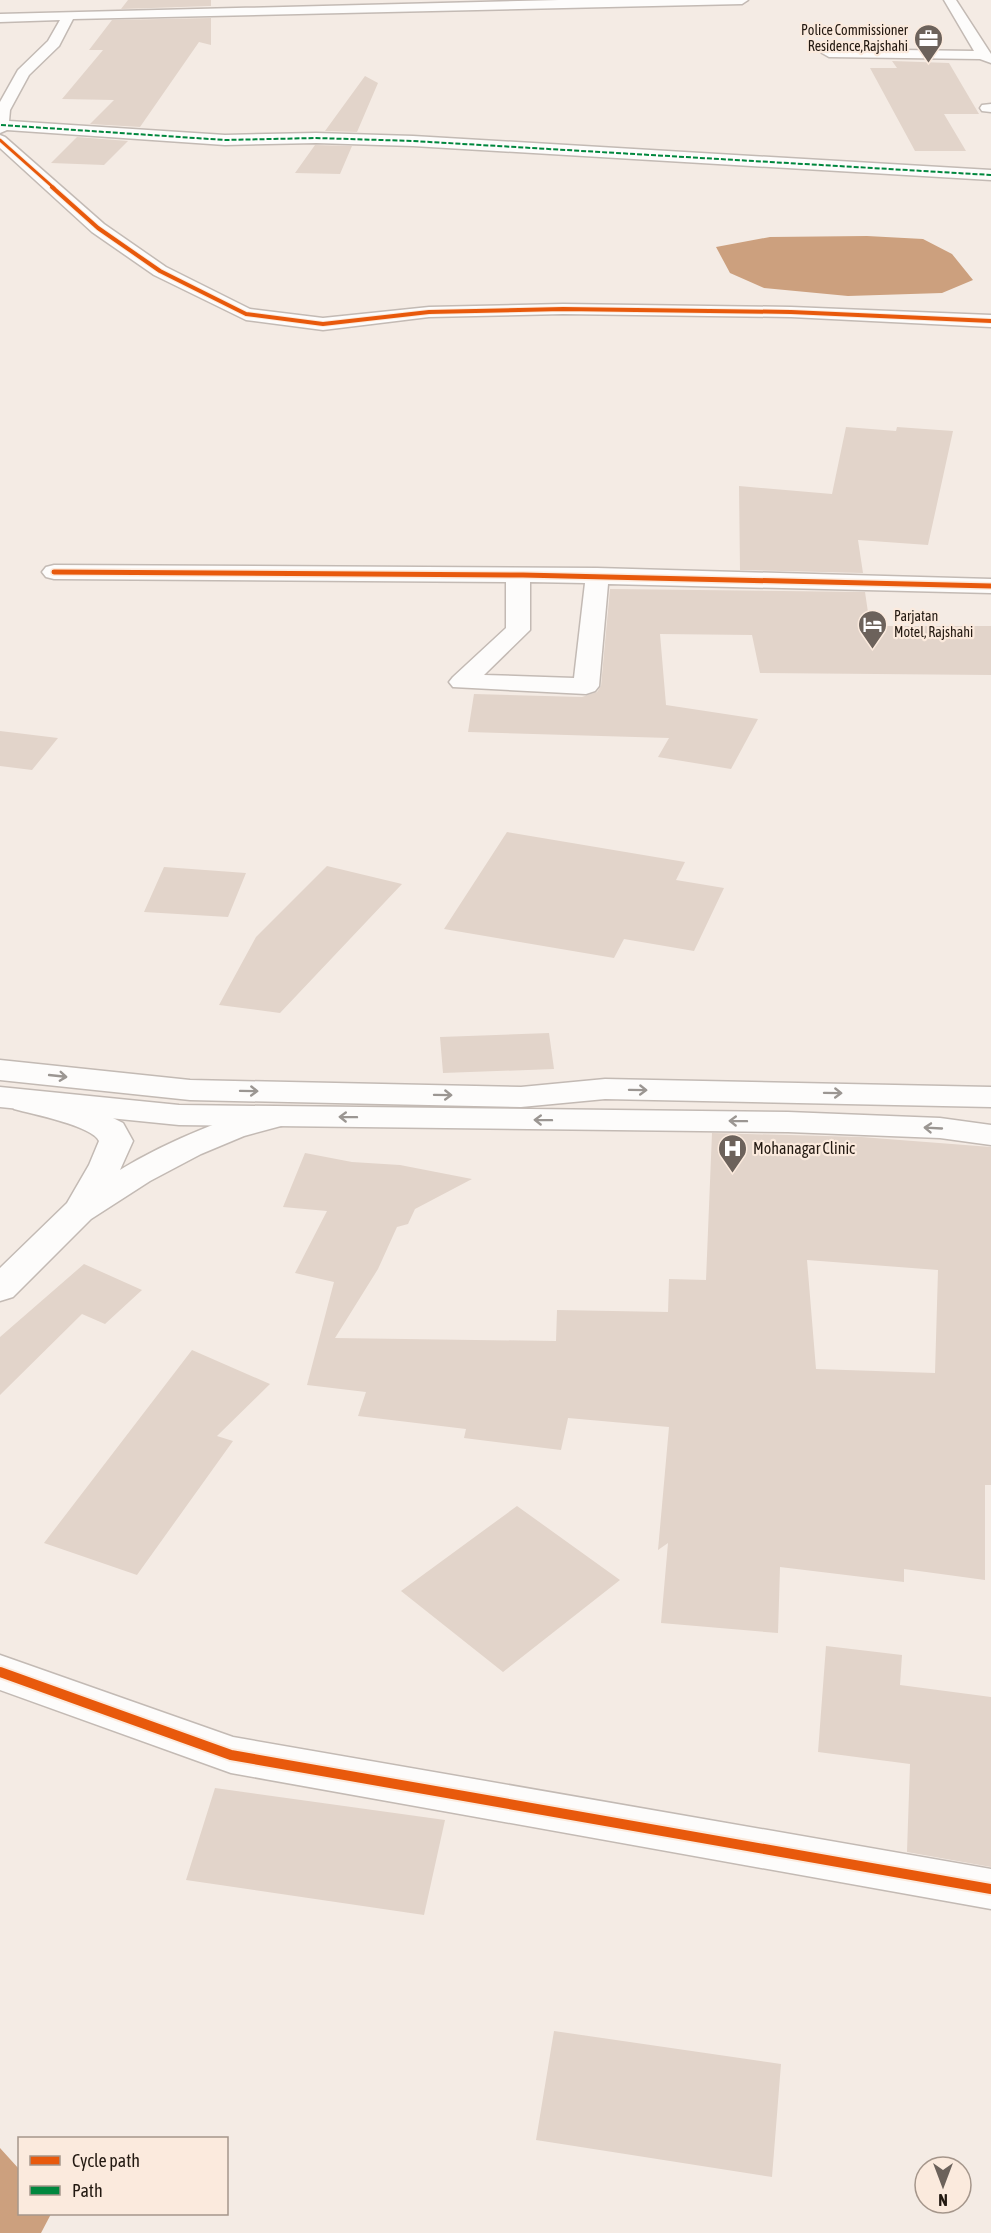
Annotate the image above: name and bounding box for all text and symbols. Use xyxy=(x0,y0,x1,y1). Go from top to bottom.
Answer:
place label: Police Commissioner Residence,Rajshahi xyxy=(801,22,909,54)
office icon: Police Commissioner Residence,Rajshahi xyxy=(913,22,945,64)
hotel icon: Parjatan Motel, Rajshahi xyxy=(857,608,889,650)
place label: Parjatan Motel, Rajshahi xyxy=(894,608,973,640)
one-way arrow xyxy=(48,1071,68,1082)
one-way arrow xyxy=(628,1084,648,1096)
one-way arrow xyxy=(238,1085,258,1097)
one-way arrow xyxy=(823,1087,843,1099)
one-way arrow xyxy=(433,1089,453,1101)
one-way arrow xyxy=(339,1111,359,1123)
one-way arrow xyxy=(534,1114,554,1126)
one-way arrow xyxy=(729,1116,749,1127)
one-way arrow xyxy=(923,1123,943,1134)
hospital icon: Mohanagar Clinic xyxy=(716,1132,748,1174)
place label: Mohanagar Clinic xyxy=(753,1139,855,1158)
legend xyxy=(18,2137,228,2215)
text: Cycle path xyxy=(72,2150,140,2171)
north arrow xyxy=(913,2155,973,2215)
text: Path xyxy=(72,2180,103,2201)
text: N xyxy=(938,2191,948,2209)

